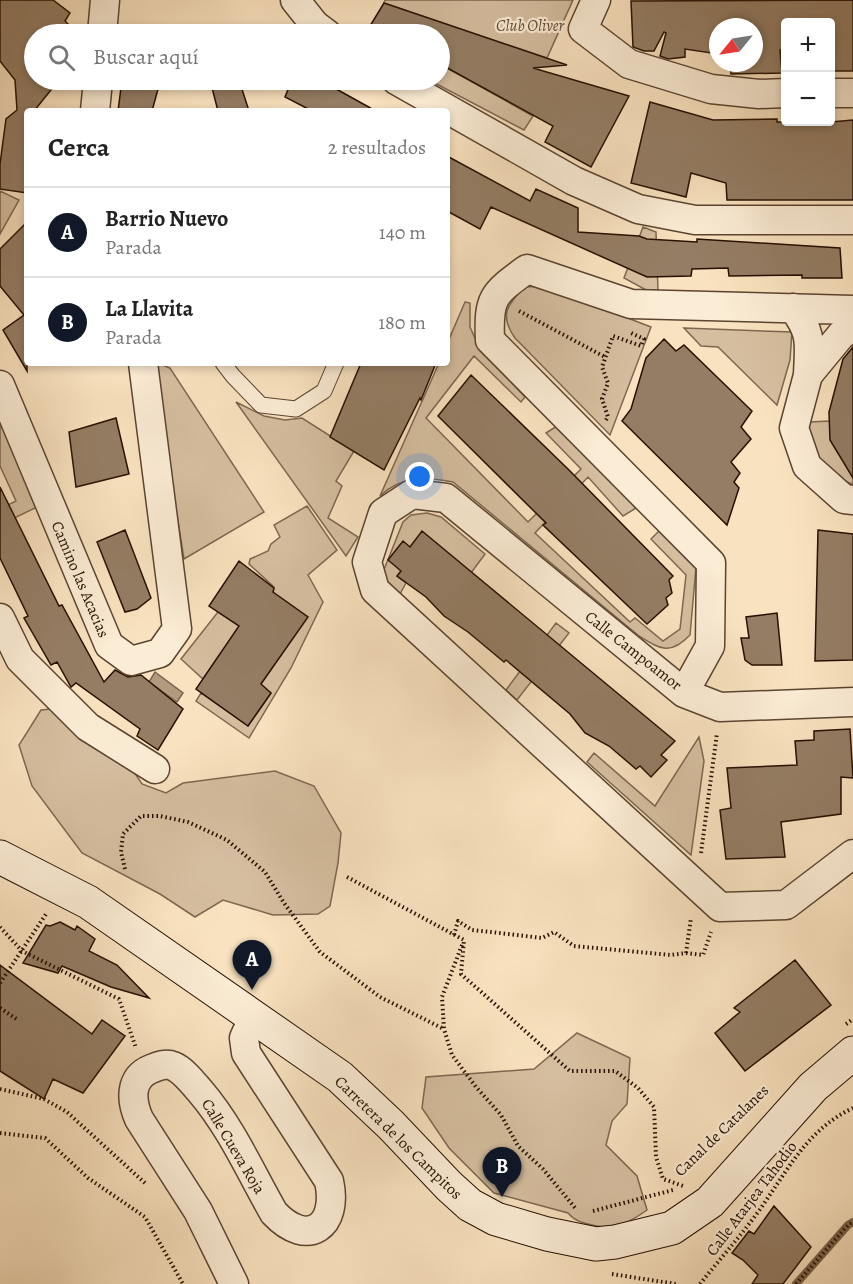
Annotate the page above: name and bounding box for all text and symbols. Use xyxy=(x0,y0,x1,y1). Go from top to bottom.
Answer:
park label: Club Oliver xyxy=(496,15,564,37)
north arrow xyxy=(709,18,763,72)
map controls xyxy=(781,18,835,126)
button: + xyxy=(781,18,835,72)
search box xyxy=(24,24,450,90)
icon: search xyxy=(45,41,78,74)
text: Buscar aquí xyxy=(93,42,199,72)
button: − xyxy=(781,72,835,126)
text: Cerca xyxy=(48,130,110,165)
text: 2 resultados xyxy=(328,134,426,161)
text: Barrio Nuevo xyxy=(105,204,228,234)
text: A xyxy=(61,219,74,246)
text: 140 m xyxy=(379,219,426,246)
text: Parada xyxy=(105,234,162,261)
text: La Llavita xyxy=(105,294,193,324)
text: B xyxy=(61,309,74,336)
text: 180 m xyxy=(378,309,426,336)
text: Parada xyxy=(105,324,162,351)
your location xyxy=(405,462,434,491)
street label: Camino las Acacias xyxy=(46,518,115,641)
street label: Calle Campoamor xyxy=(580,606,687,696)
pin: A xyxy=(232,940,272,990)
street label: Carretera de los Campitos xyxy=(330,1071,467,1205)
street label: Canal de Catalanes xyxy=(670,1080,774,1182)
street label: Calle Cueva Roja xyxy=(196,1095,271,1199)
street label: Calle Atarjea Tahodio xyxy=(701,1137,802,1261)
pin: B xyxy=(482,1148,522,1197)

